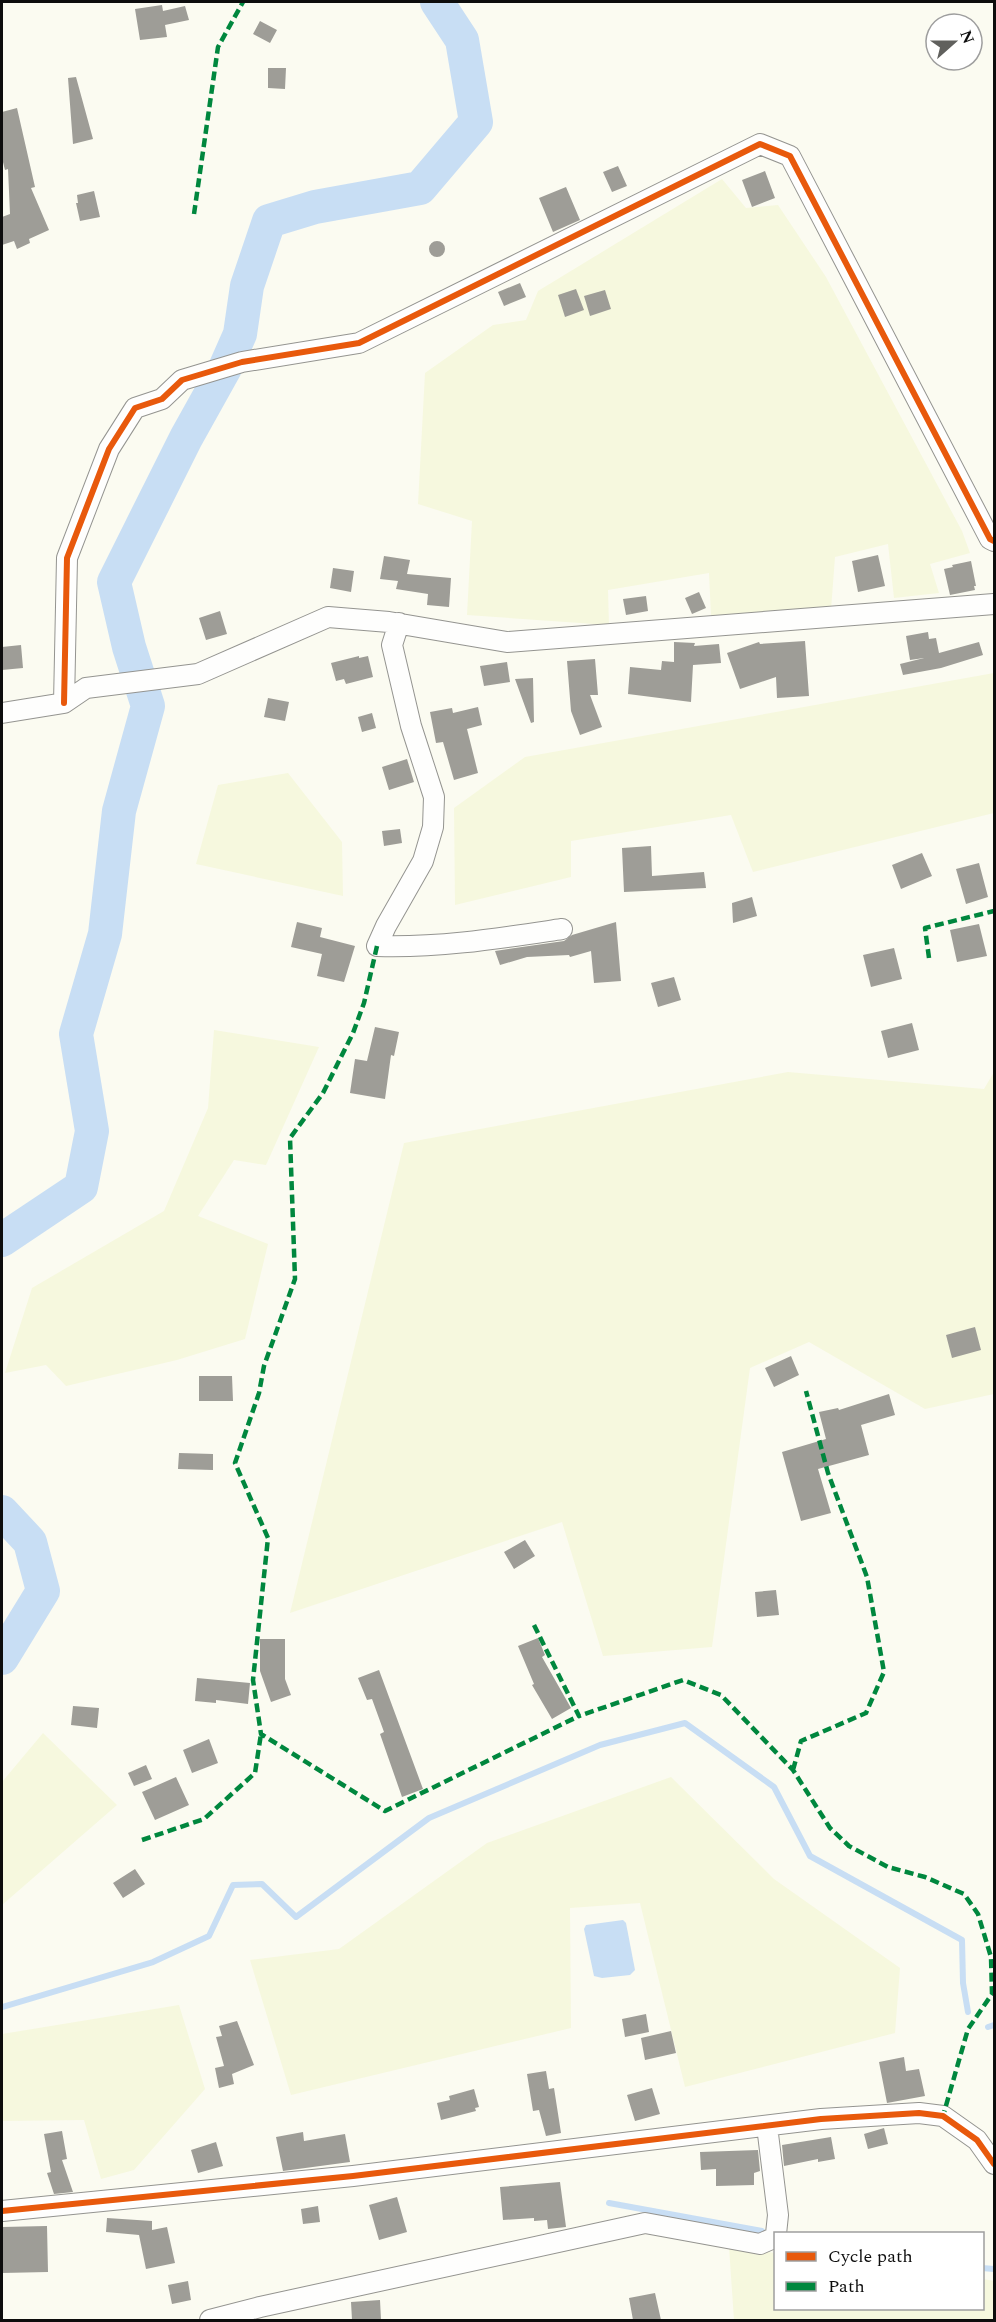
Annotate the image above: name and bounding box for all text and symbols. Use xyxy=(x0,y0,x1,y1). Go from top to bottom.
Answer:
north arrow xyxy=(924,12,984,72)
text: N xyxy=(954,27,981,47)
legend xyxy=(774,2232,984,2310)
text: Cycle path xyxy=(828,2243,913,2270)
text: Path xyxy=(828,2273,865,2300)

